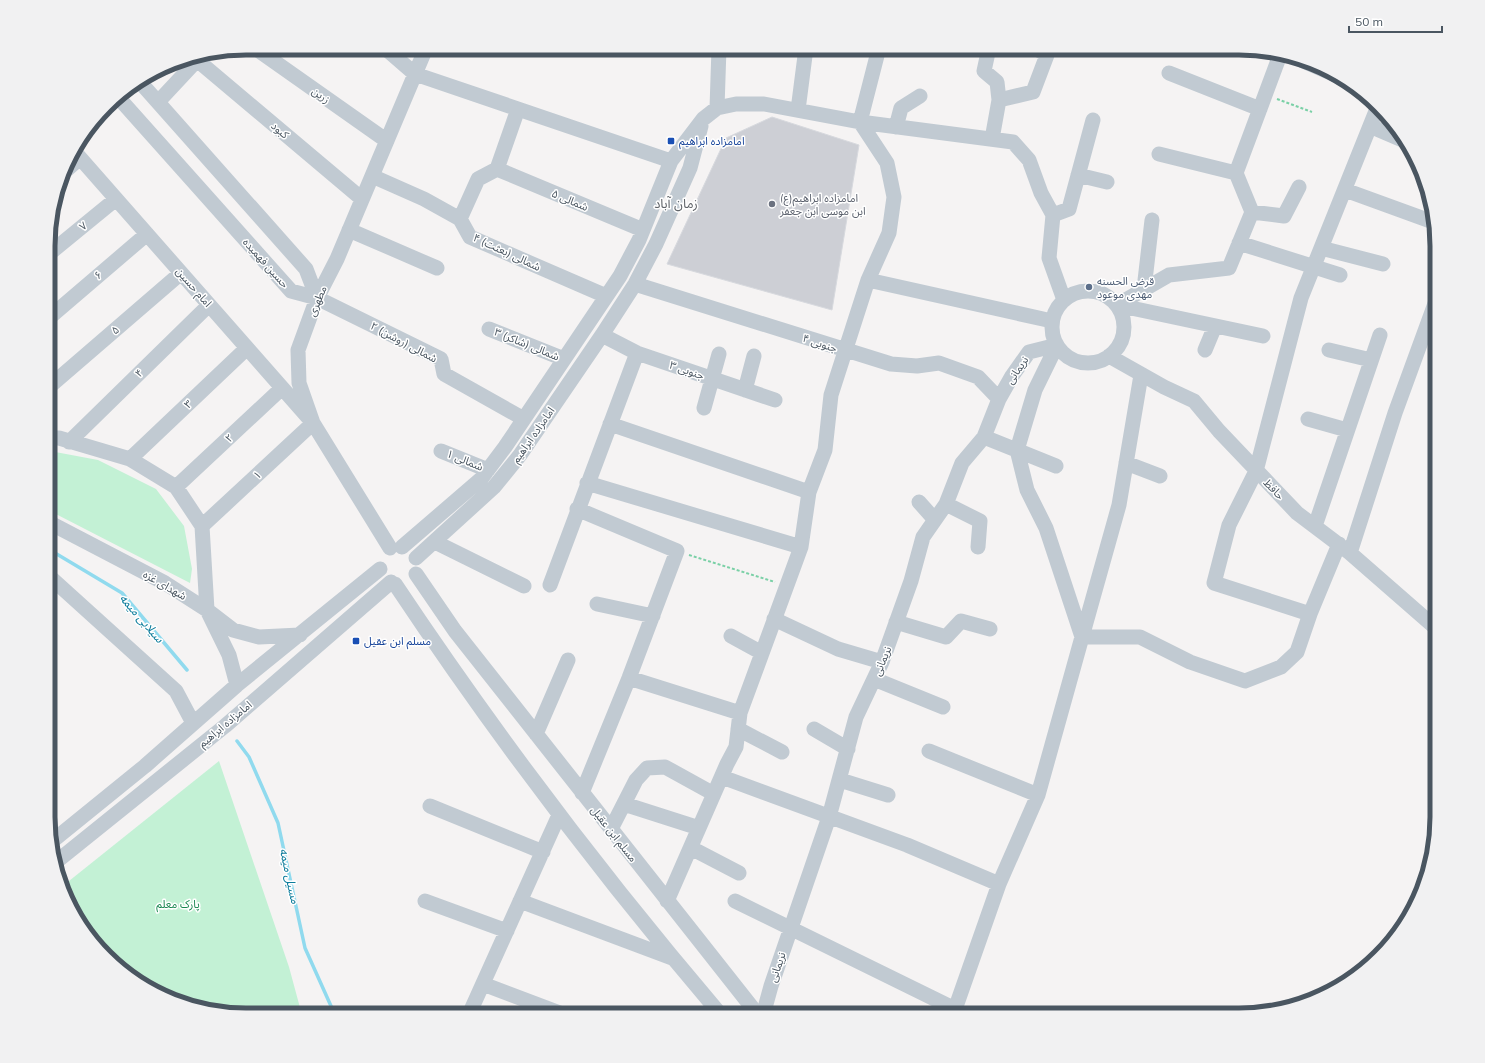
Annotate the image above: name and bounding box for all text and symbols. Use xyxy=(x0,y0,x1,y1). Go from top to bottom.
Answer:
scale bar xyxy=(1349,8,1442,34)
text: 50 m xyxy=(1355,14,1383,29)
street label: زرین xyxy=(309,84,333,106)
street label: کبود xyxy=(268,119,292,142)
place label: امامزاده ابراهیم xyxy=(679,134,745,150)
marker: امامزاده ابراهیم xyxy=(666,136,676,146)
street label: ۵ شمالی xyxy=(550,186,591,214)
place label: (ع)امامزاده ابراهیم ابن موسی ابن جعفر xyxy=(779,191,866,218)
district label: زمان آباد xyxy=(654,195,698,212)
marker: (ع)امامزاده ابراهیم ابن موسی ابن جعفر xyxy=(767,199,777,209)
street label: ۷ xyxy=(76,218,90,233)
street label: ۴ شمالی (بعثت) xyxy=(471,230,543,274)
street label: حسین فهمیده xyxy=(240,235,292,291)
street label: امام حسین xyxy=(172,264,215,310)
street label: ۶ xyxy=(91,268,105,282)
place label: قرض الحسنه مهدی موعود xyxy=(1097,274,1154,301)
marker: قرض الحسنه مهدی موعود xyxy=(1084,282,1094,292)
street label: مطهری xyxy=(304,283,330,318)
street label: ۲ شمالی (روشن) xyxy=(368,318,440,366)
street label: ۵ xyxy=(108,323,122,337)
street label: ۳ شمالی (شاکر) xyxy=(492,325,562,364)
street label: ۴ جنوبی xyxy=(801,331,840,355)
street label: نریمانی xyxy=(1003,353,1032,387)
street label: ۳ جنوبی xyxy=(668,358,707,383)
street label: ۴ xyxy=(132,366,146,380)
street label: ۳ xyxy=(181,397,195,411)
street label: امامزاده ابراهیم xyxy=(508,404,559,467)
street label: ۲ xyxy=(222,431,236,445)
street label: ۱ شمالی xyxy=(445,446,486,474)
street label: ۱ xyxy=(250,468,264,482)
street label: حافظ xyxy=(1261,476,1288,503)
street label: شهدای غزه xyxy=(141,567,190,603)
water label: سیلابی میمه xyxy=(117,591,168,646)
place label: مسلم ابن عقیل xyxy=(364,634,431,650)
marker: مسلم ابن عقیل xyxy=(351,636,361,646)
street label: نریمانی xyxy=(870,644,894,678)
street label: امامزاده ابراهیم xyxy=(195,698,256,752)
street label: مسلم ابن عقیل xyxy=(586,803,640,866)
water label: مسیل میمه xyxy=(277,847,303,906)
park label: پارک معلم xyxy=(156,897,200,913)
street label: نریمانی xyxy=(765,950,789,984)

